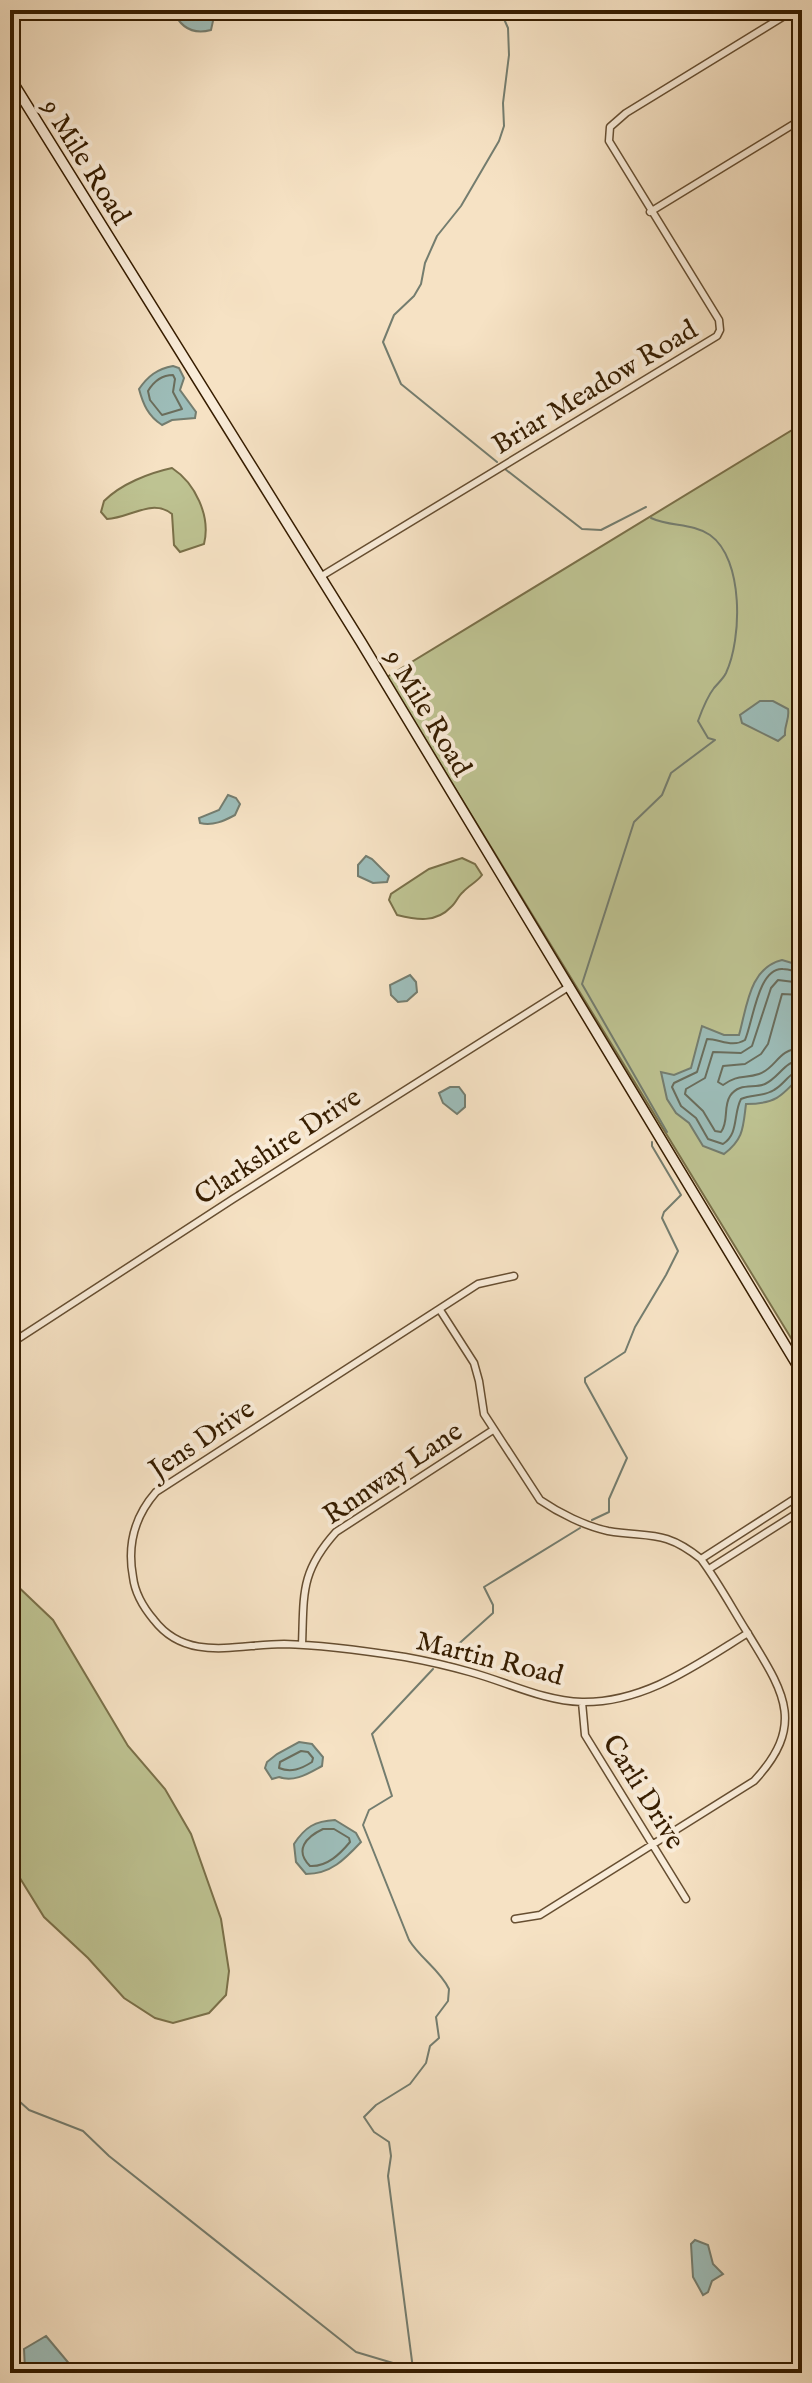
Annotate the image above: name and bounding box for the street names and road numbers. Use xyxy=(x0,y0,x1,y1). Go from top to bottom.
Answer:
street label: 9 Mile Road xyxy=(32,92,137,232)
street label: Briar Meadow Road xyxy=(486,313,704,463)
street label: 9 Mile Road xyxy=(375,643,478,783)
street label: Clarkshire Drive xyxy=(188,1080,368,1214)
street label: Jens Drive xyxy=(141,1392,262,1490)
street label: Rnnway Lane xyxy=(317,1415,470,1533)
street label: Martin Road xyxy=(412,1624,567,1695)
street label: Carli Drive xyxy=(594,1728,692,1856)

